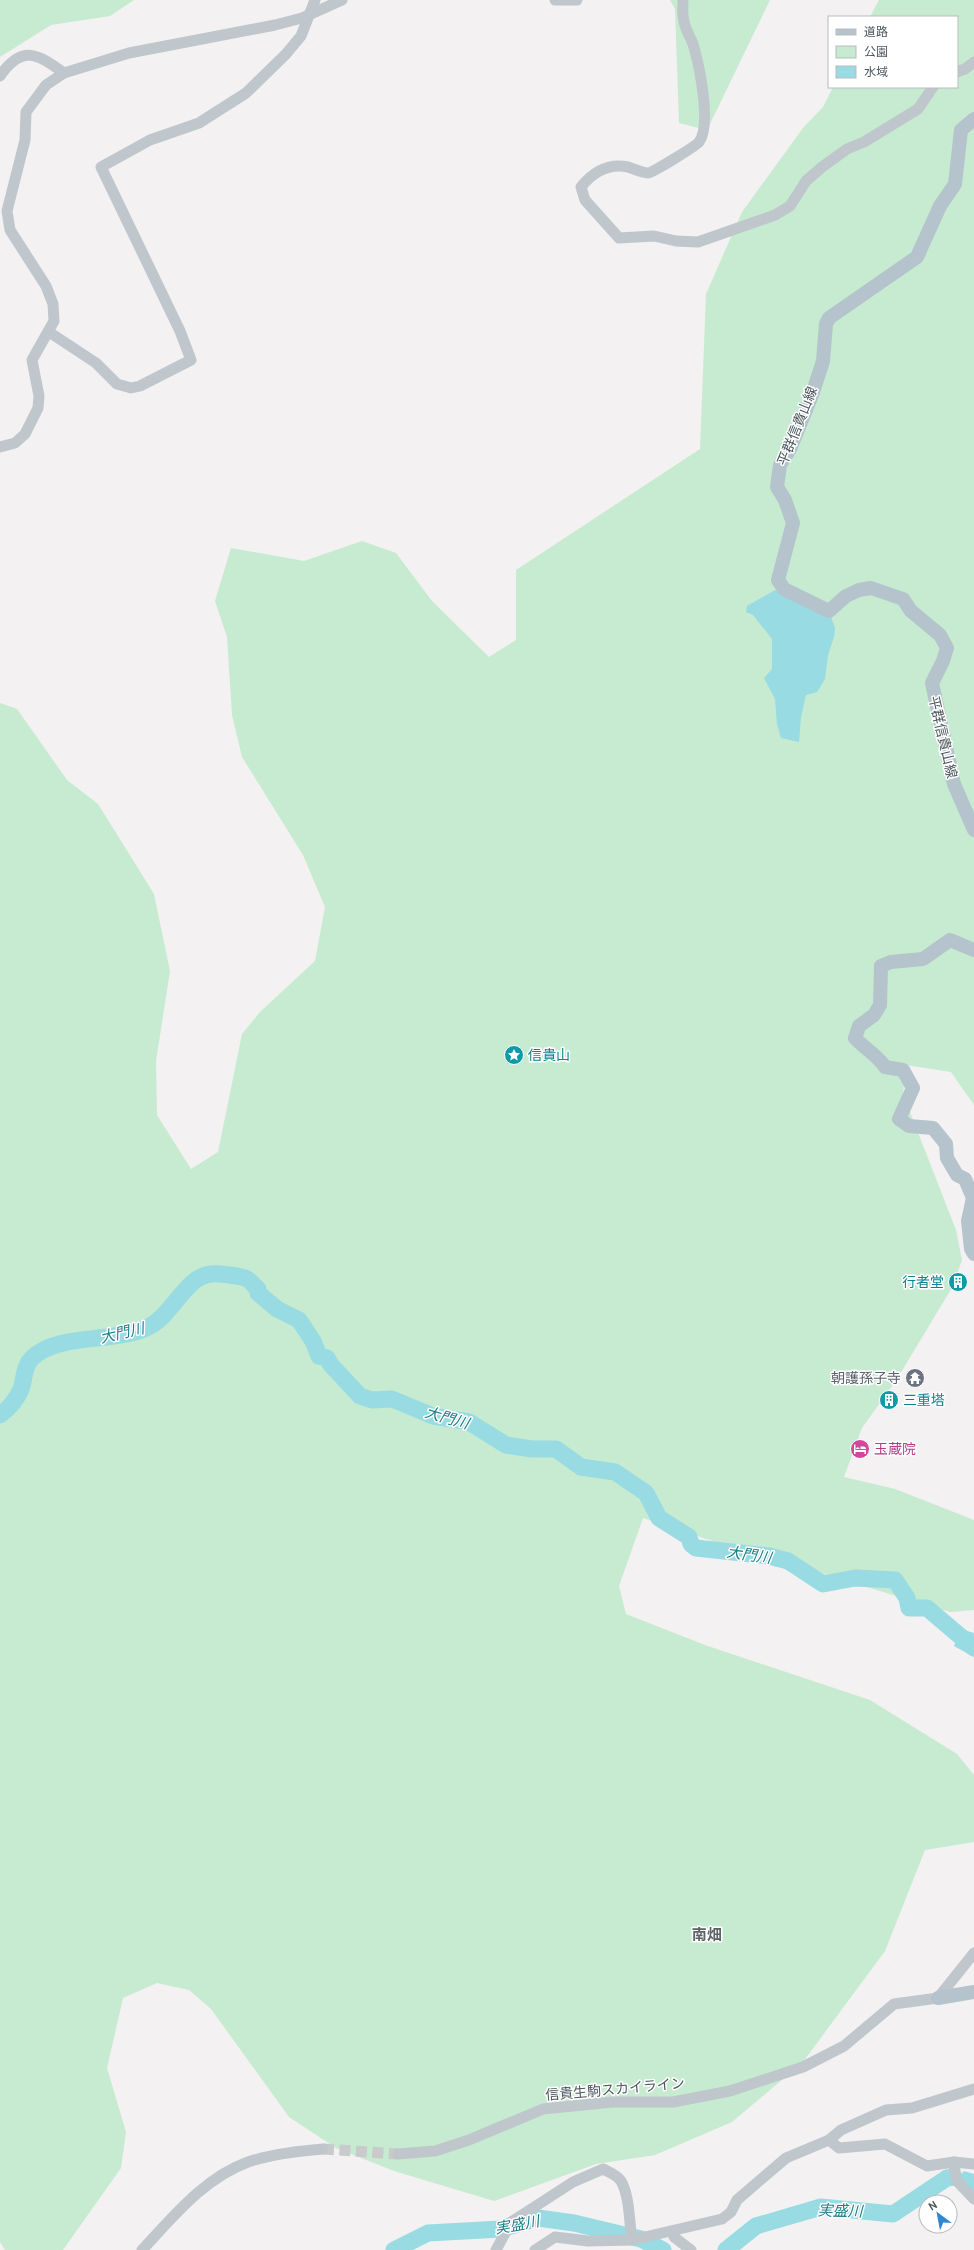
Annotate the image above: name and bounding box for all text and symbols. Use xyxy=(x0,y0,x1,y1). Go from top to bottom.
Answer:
legend xyxy=(828,16,958,88)
text: 道路 xyxy=(864,24,888,39)
text: 公園 xyxy=(864,44,888,59)
text: 水域 xyxy=(864,64,888,79)
street label: 平群信貴山線 xyxy=(773,384,821,468)
street label: 平群信貴山線 xyxy=(925,694,961,780)
place icon: 信貴山 xyxy=(503,1044,525,1066)
place label: 信貴山 xyxy=(528,1046,570,1064)
building icon: 行者堂 xyxy=(947,1271,969,1293)
place label: 行者堂 xyxy=(902,1273,944,1291)
water label: 大門川 xyxy=(98,1319,148,1347)
temple icon: 朝護孫子寺 xyxy=(904,1367,926,1389)
place label: 朝護孫子寺 xyxy=(831,1369,901,1387)
building icon: 三重塔 xyxy=(878,1389,900,1411)
place label: 三重塔 xyxy=(903,1391,945,1409)
water label: 大門川 xyxy=(423,1403,473,1433)
hotel icon: 玉蔵院 xyxy=(849,1438,871,1460)
place label: 玉蔵院 xyxy=(874,1440,916,1458)
water label: 大門川 xyxy=(725,1543,775,1567)
district label: 南畑 xyxy=(692,1926,722,1944)
street label: 信貴生駒スカイライン xyxy=(544,2074,686,2104)
north arrow xyxy=(918,2194,958,2234)
text: N xyxy=(926,2198,940,2214)
water label: 実盛川 xyxy=(817,2202,865,2220)
water label: 実盛川 xyxy=(493,2212,543,2238)

